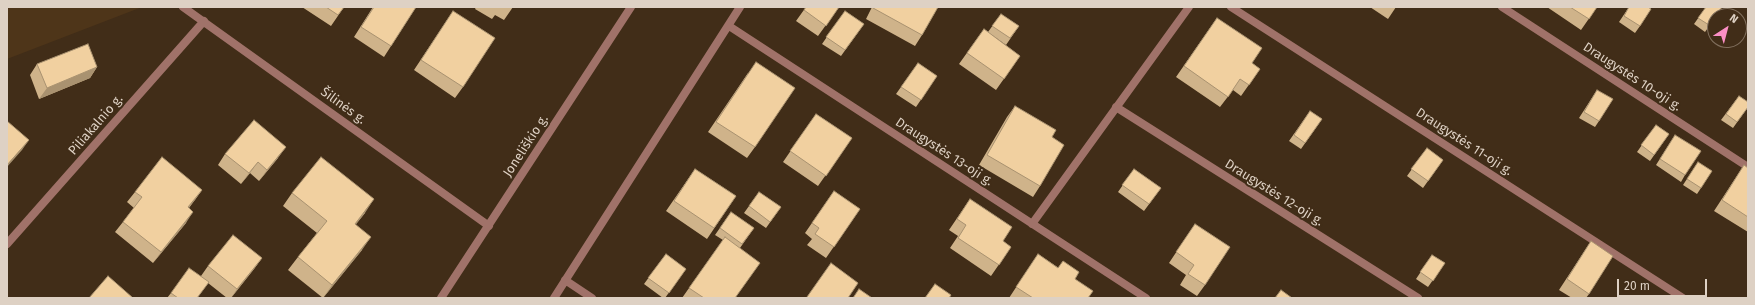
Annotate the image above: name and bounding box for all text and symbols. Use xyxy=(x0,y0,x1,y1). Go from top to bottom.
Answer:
north arrow xyxy=(1707,8,1747,48)
text: N xyxy=(1727,11,1741,26)
street label: Draugystės 10-oji g. xyxy=(1580,39,1684,115)
street label: Šilinės g. xyxy=(317,84,369,128)
street label: Piliakalnio g. xyxy=(65,92,127,158)
street label: Draugystės 11-oji g. xyxy=(1413,105,1515,179)
street label: Joneliškio g. xyxy=(500,112,552,180)
street label: Draugystės 13-oji g. xyxy=(892,115,996,189)
street label: Draugystės 12-oji g. xyxy=(1222,156,1326,230)
scale bar xyxy=(1619,271,1709,297)
text: 20 m xyxy=(1624,279,1650,293)

